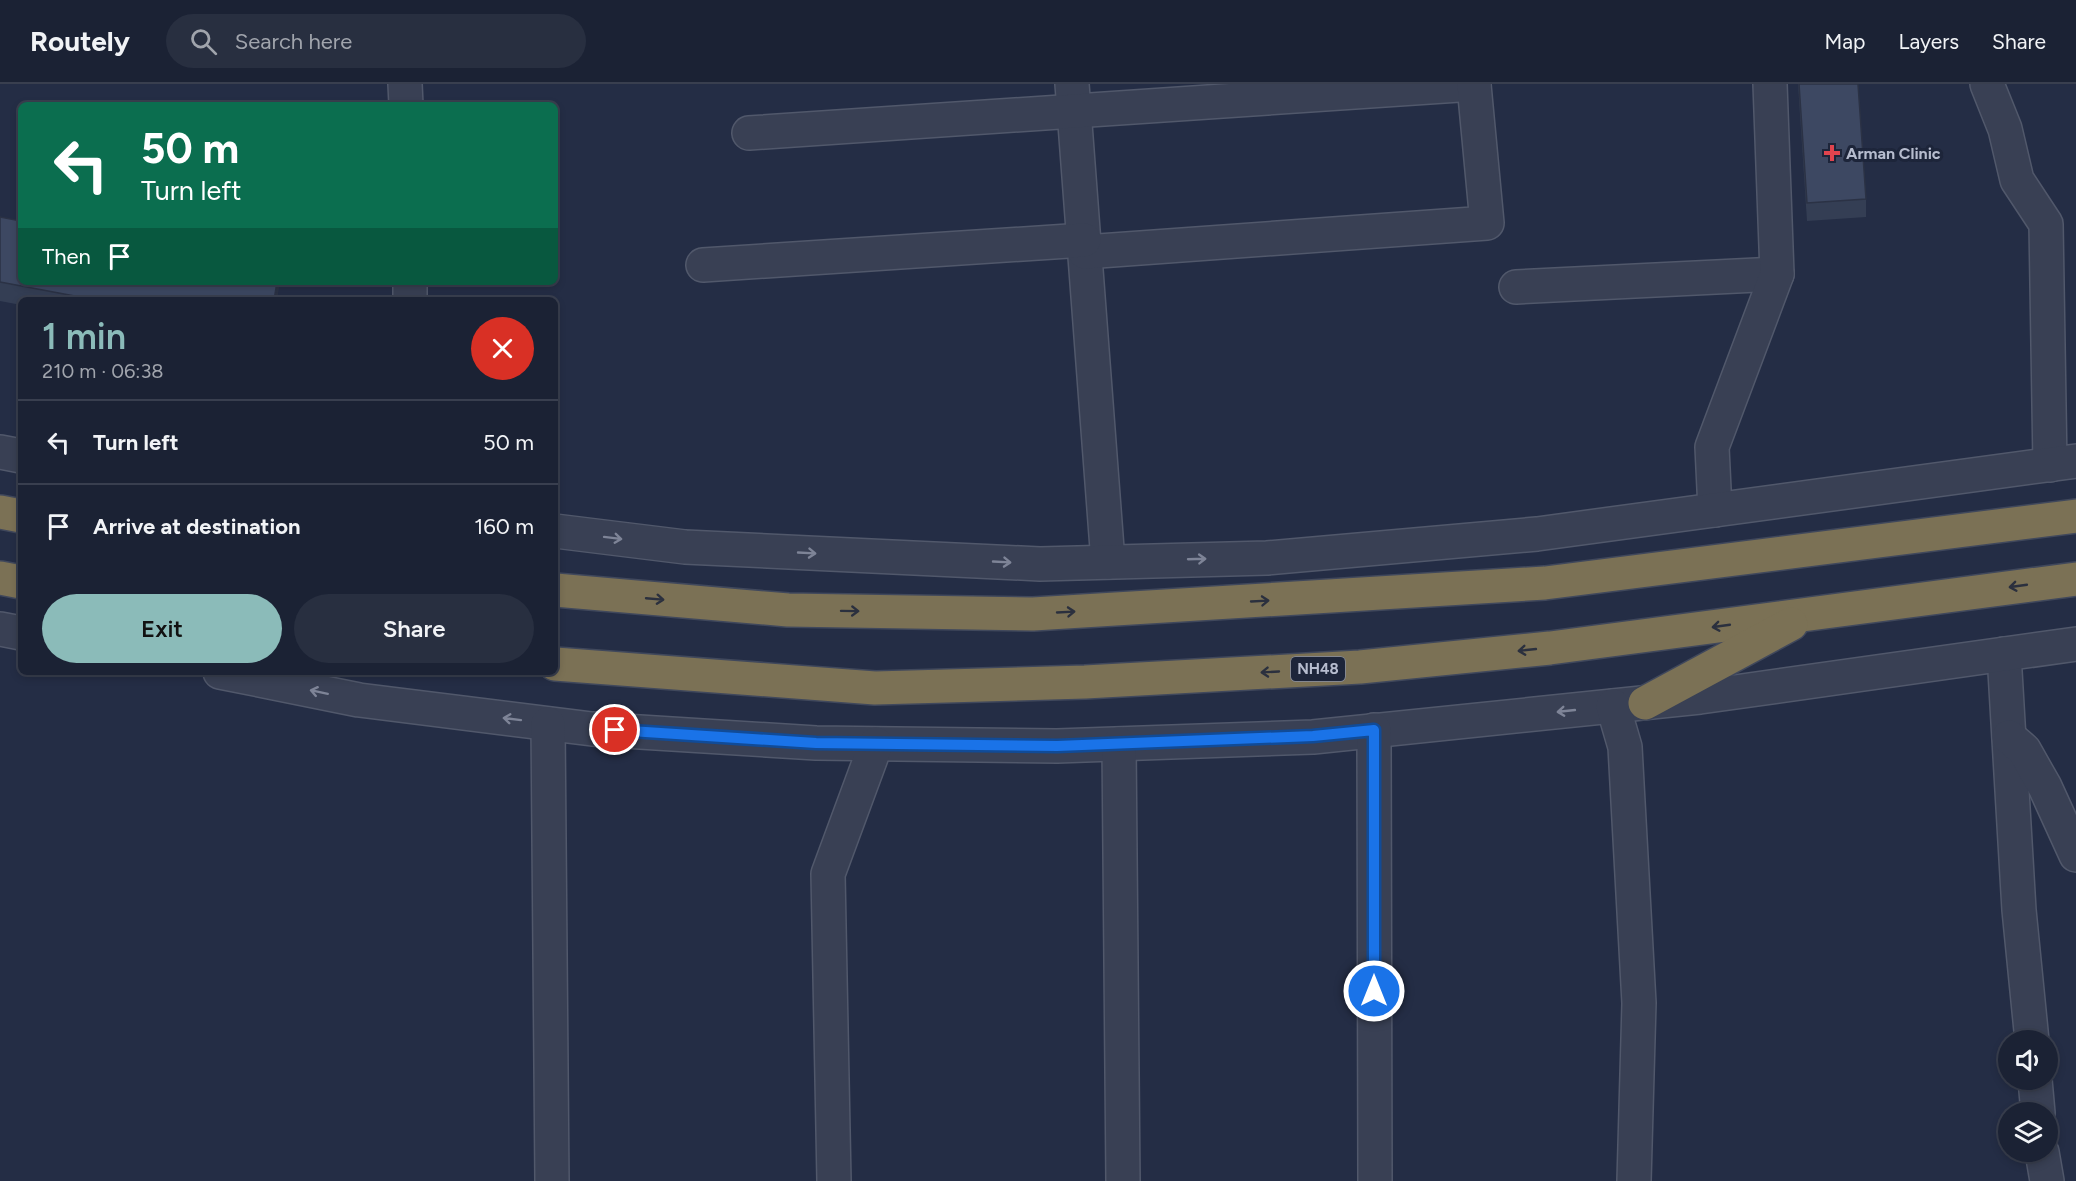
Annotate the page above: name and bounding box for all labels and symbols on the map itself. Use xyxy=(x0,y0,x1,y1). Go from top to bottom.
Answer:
marker: Arman Clinic xyxy=(1823,144,1841,162)
place label: Arman Clinic xyxy=(1846,144,1941,163)
one-way arrow xyxy=(603,533,622,544)
one-way arrow xyxy=(797,547,817,558)
one-way arrow xyxy=(1187,554,1207,565)
one-way arrow xyxy=(992,557,1012,568)
one-way arrow xyxy=(2009,581,2028,592)
one-way arrow xyxy=(645,594,665,605)
one-way arrow xyxy=(1250,595,1270,606)
one-way arrow xyxy=(839,605,859,617)
one-way arrow xyxy=(1055,606,1075,617)
one-way arrow xyxy=(1711,620,1731,631)
one-way arrow xyxy=(1518,645,1538,656)
road number: NH48 xyxy=(1291,657,1345,681)
one-way arrow xyxy=(1261,666,1281,677)
one-way arrow xyxy=(310,686,330,697)
pin xyxy=(589,704,640,755)
one-way arrow xyxy=(1556,706,1576,717)
one-way arrow xyxy=(503,713,523,724)
position arrow xyxy=(1342,959,1406,1023)

